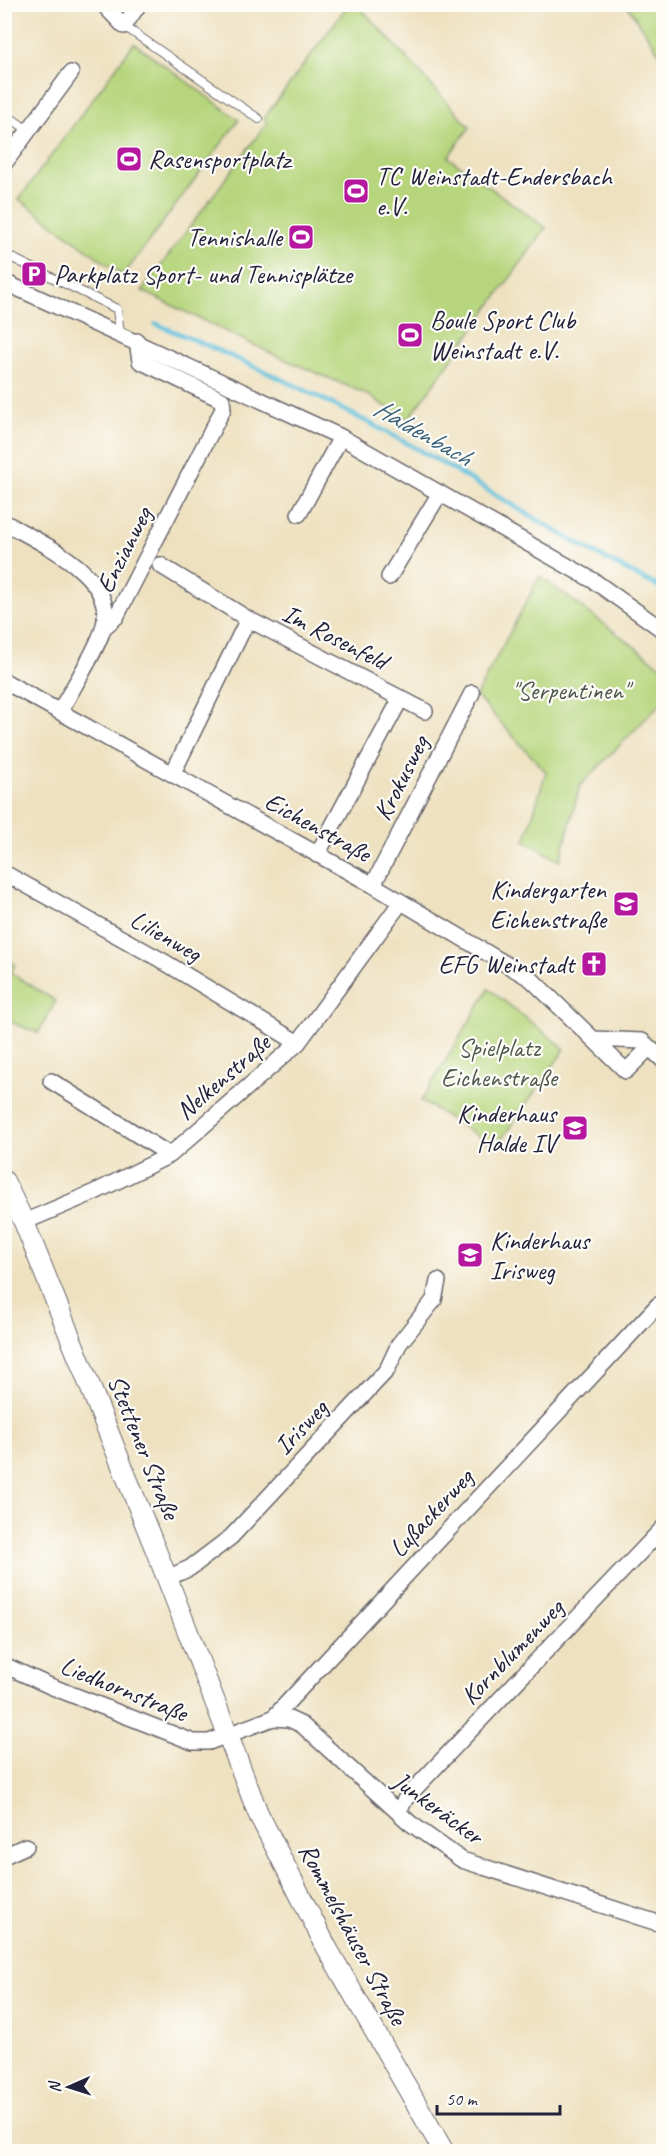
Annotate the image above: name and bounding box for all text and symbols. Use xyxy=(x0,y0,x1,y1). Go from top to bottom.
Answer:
place label: Rasensportplatz xyxy=(148,143,293,176)
sports icon: Rasensportplatz xyxy=(114,144,144,174)
place label: TC Weinstadt-Endersbach e.V. xyxy=(376,160,614,223)
sports icon: TC Weinstadt-Endersbach e.V. xyxy=(341,176,371,206)
place label: Tennishalle xyxy=(187,221,285,254)
sports icon: Tennishalle xyxy=(286,222,316,252)
place label: Parkplatz Sport- und Tennisplätze xyxy=(54,258,354,291)
parking icon: Parkplatz Sport- und Tennisplätze xyxy=(19,259,49,289)
place label: Boule Sport Club Weinstadt e.V. xyxy=(430,304,577,367)
sports icon: Boule Sport Club Weinstadt e.V. xyxy=(395,320,425,350)
water label: Haldenbach xyxy=(368,390,480,475)
street label: Enzianweg xyxy=(88,500,160,598)
street label: Im Rosenfeld xyxy=(277,596,397,679)
park label: "Serpentinen" xyxy=(511,674,634,707)
street label: Krokusweg xyxy=(366,729,437,826)
street label: Eichenstraße xyxy=(259,784,379,871)
place label: Kindergarten Eichenstraße xyxy=(490,873,609,936)
school or university icon: Kindergarten Eichenstraße xyxy=(611,889,641,919)
street label: Lilienweg xyxy=(125,903,209,970)
place label: EFG Weinstadt xyxy=(439,948,576,981)
church icon: EFG Weinstadt xyxy=(579,949,609,979)
street label: Nelkenstraße xyxy=(169,1025,279,1127)
park label: Spielplatz Eichenstraße xyxy=(441,1031,560,1094)
place label: Kinderhaus Halde IV xyxy=(457,1097,561,1160)
school or university icon: Kinderhaus Halde IV xyxy=(560,1113,590,1143)
place label: Kinderhaus Irisweg xyxy=(490,1224,591,1287)
school or university icon: Kinderhaus Irisweg xyxy=(455,1240,485,1270)
street label: Stettener Straße xyxy=(100,1370,189,1526)
street label: Irisweg xyxy=(267,1391,336,1462)
street label: Lußackerweg xyxy=(382,1461,481,1564)
street label: Kornblumenweg xyxy=(453,1591,572,1712)
street label: Liedhornstraße xyxy=(56,1649,195,1730)
street label: Junkeräcker xyxy=(385,1763,492,1853)
street label: Rommelshäuser Straße xyxy=(291,1838,416,2033)
north arrow xyxy=(39,2057,99,2117)
scale bar xyxy=(437,2078,560,2116)
text: N xyxy=(45,2079,65,2093)
text: 50 m xyxy=(446,2088,479,2110)

